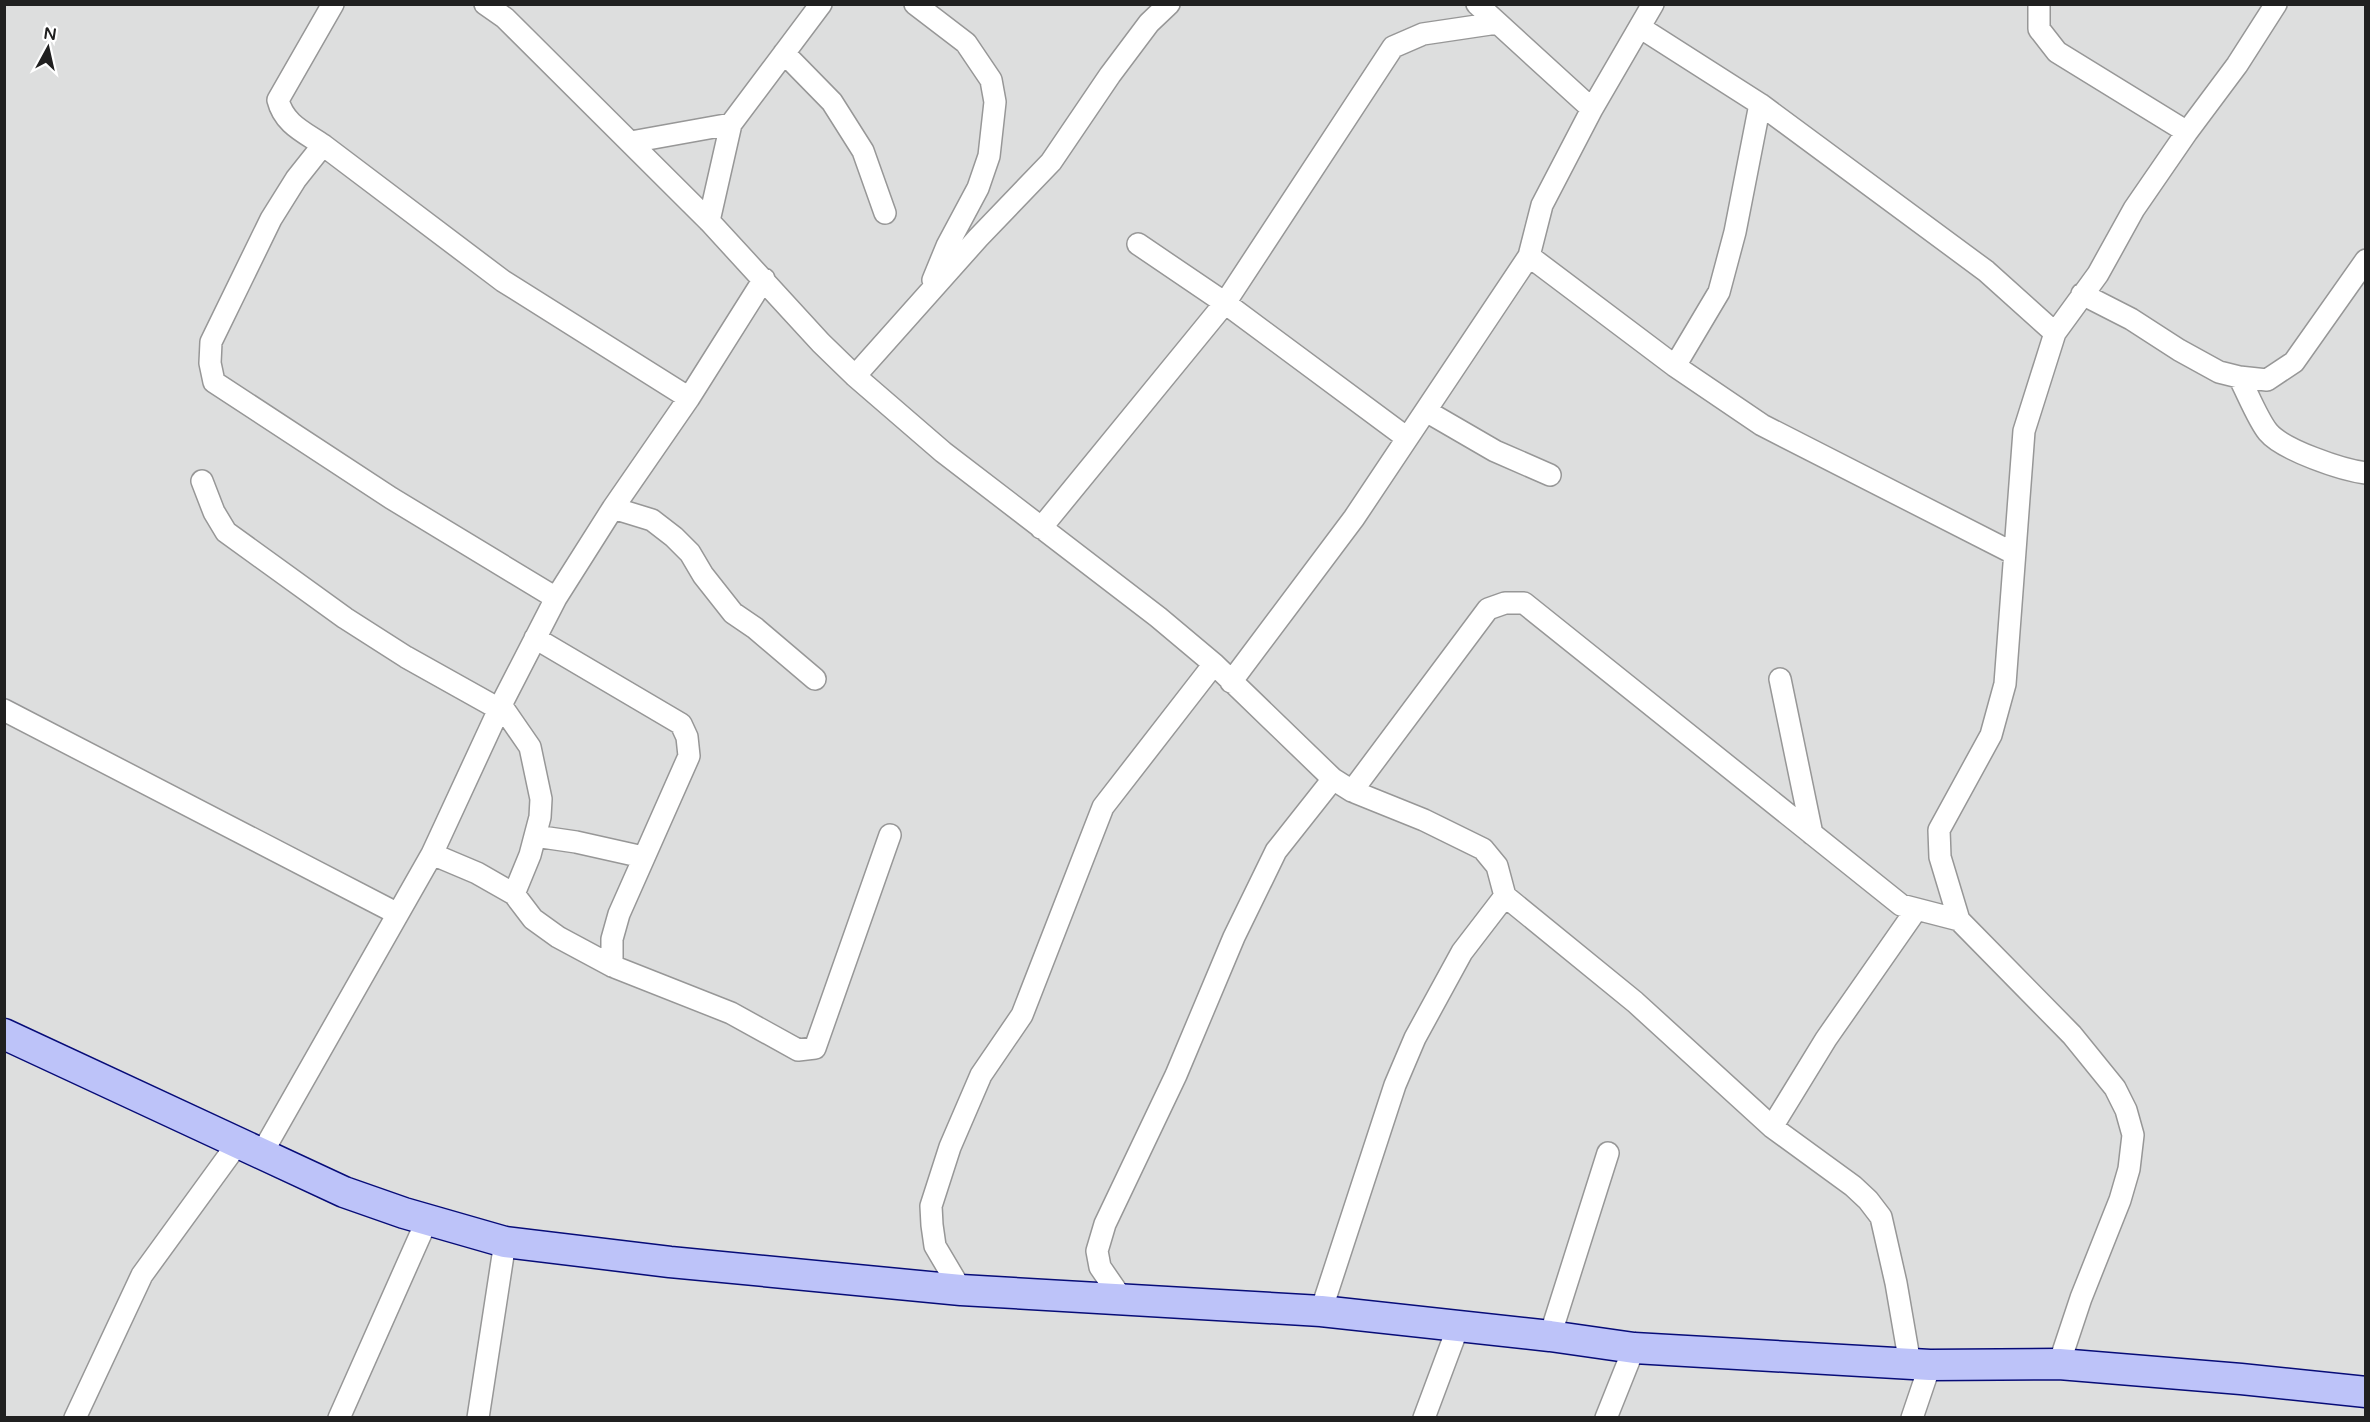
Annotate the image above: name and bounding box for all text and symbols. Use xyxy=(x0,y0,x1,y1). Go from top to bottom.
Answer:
north arrow xyxy=(18,18,78,78)
text: N xyxy=(42,23,58,45)

